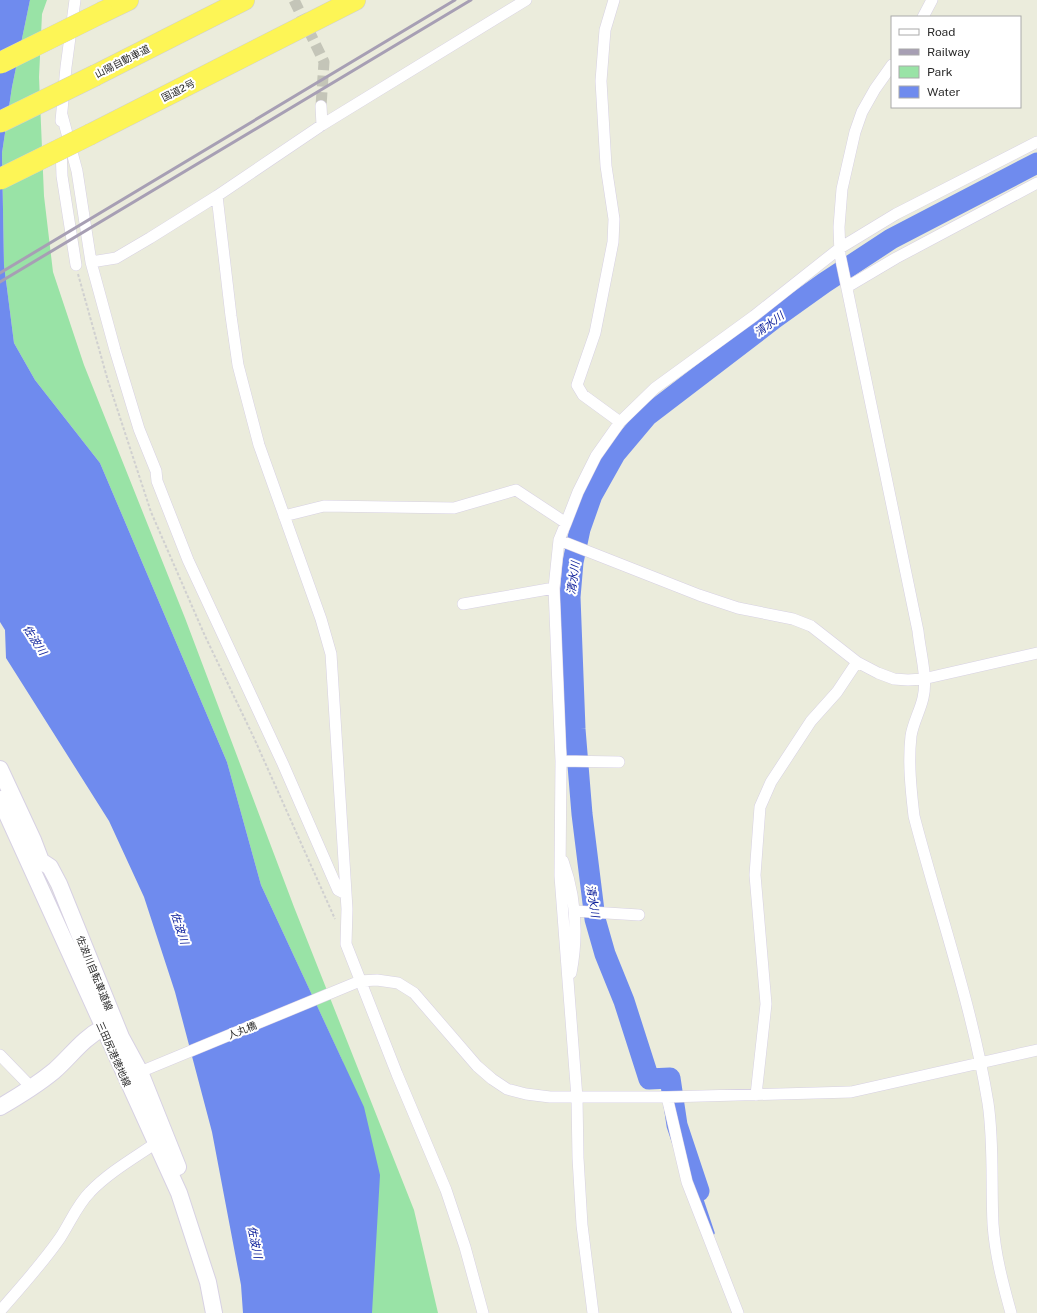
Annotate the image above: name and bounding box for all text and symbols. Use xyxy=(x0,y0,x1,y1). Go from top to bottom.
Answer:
legend xyxy=(891,16,1021,108)
text: Road xyxy=(927,25,955,39)
street label: 山陽自動車道 xyxy=(93,42,151,80)
text: Railway xyxy=(927,45,971,59)
text: Park xyxy=(927,65,953,79)
street label: 国道2号 xyxy=(159,76,197,104)
text: Water xyxy=(927,85,961,99)
water label: 清水川 xyxy=(752,309,787,339)
water label: 清水川 xyxy=(565,560,581,595)
water label: 佐波川 xyxy=(21,623,50,658)
water label: 清水川 xyxy=(584,884,602,919)
water label: 佐波川 xyxy=(169,910,191,946)
street label: 佐波川自転車道線 xyxy=(74,934,116,1012)
street label: 人丸橋 xyxy=(226,1019,258,1041)
street label: 三田尻港徳地線 xyxy=(94,1020,134,1088)
water label: 佐波川 xyxy=(246,1225,265,1260)

